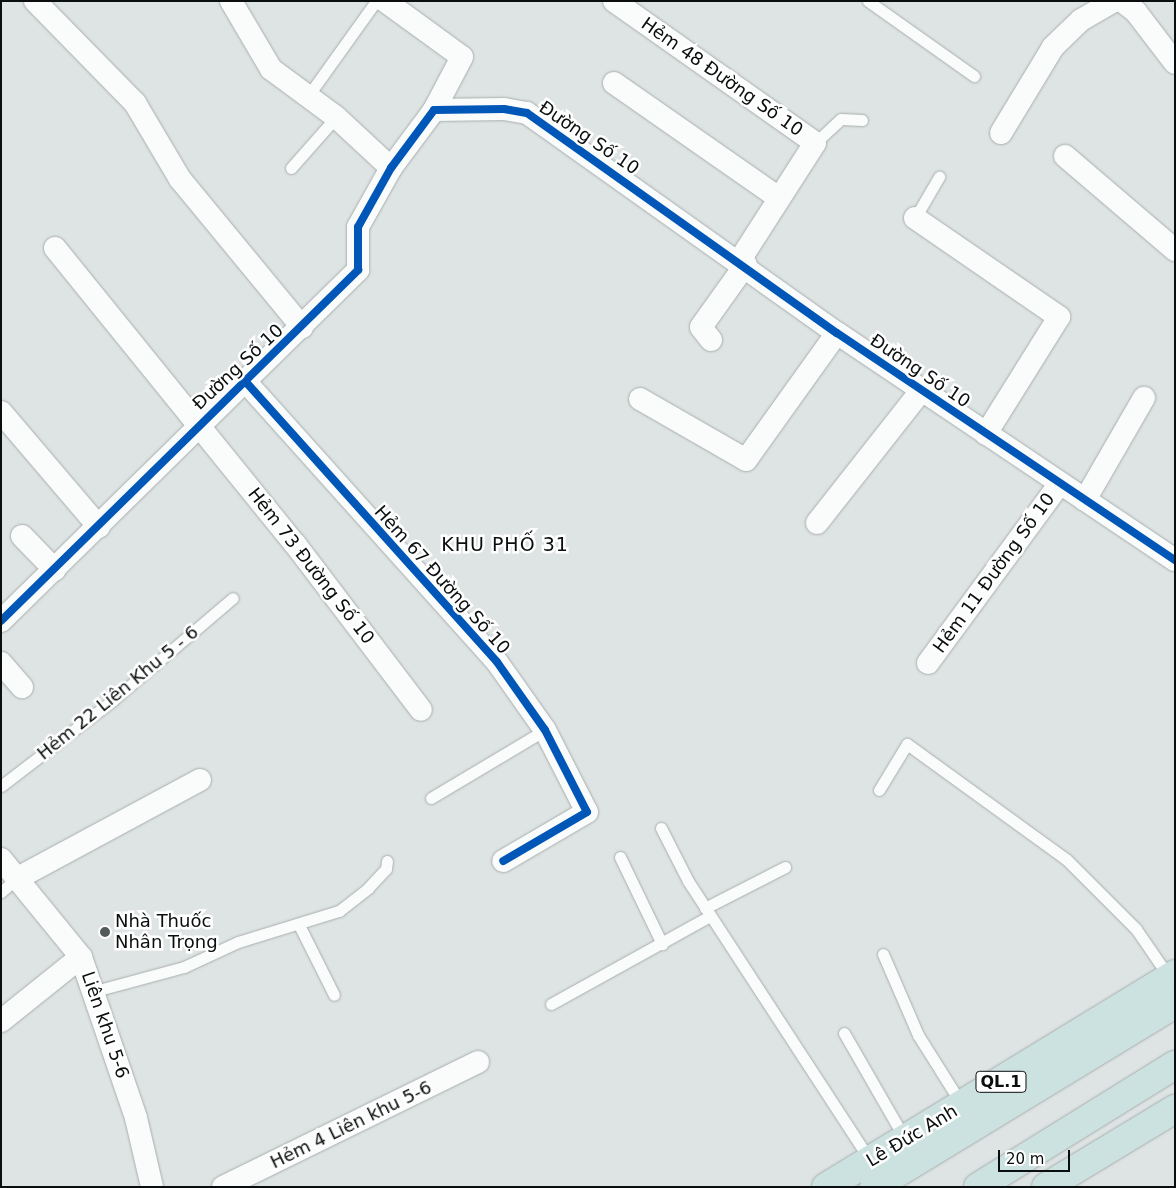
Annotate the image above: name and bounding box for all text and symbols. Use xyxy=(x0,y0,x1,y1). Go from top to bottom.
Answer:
street label: Hẻm 48 Đường Số 10 xyxy=(637,13,807,141)
street label: Đường Số 10 xyxy=(535,97,643,179)
street label: Đường Số 10 xyxy=(188,320,288,414)
street label: Đường Số 10 xyxy=(866,330,974,412)
street label: Hẻm 73 Đường Số 10 xyxy=(243,484,379,648)
street label: Hẻm 11 Đường Số 10 xyxy=(929,489,1059,657)
street label: Hẻm 67 Đường Số 10 xyxy=(370,501,514,659)
district label: KHU PHỐ 31 xyxy=(440,534,570,556)
street label: Hẻm 22 Liên Khu 5 - 6 xyxy=(33,621,203,765)
place label: Nhà Thuốc Nhân Trọng xyxy=(115,911,218,954)
marker: Nhà Thuốc Nhân Trọng xyxy=(99,926,111,938)
street label: Liên khu 5-6 xyxy=(77,969,133,1081)
road number: QL.1 xyxy=(975,1068,1027,1096)
street label: Hẻm 4 Liên khu 5-6 xyxy=(267,1077,435,1173)
street label: Lê Đức Anh xyxy=(862,1100,962,1172)
scale bar xyxy=(1001,1140,1074,1172)
text: 20 m xyxy=(1006,1150,1044,1168)

